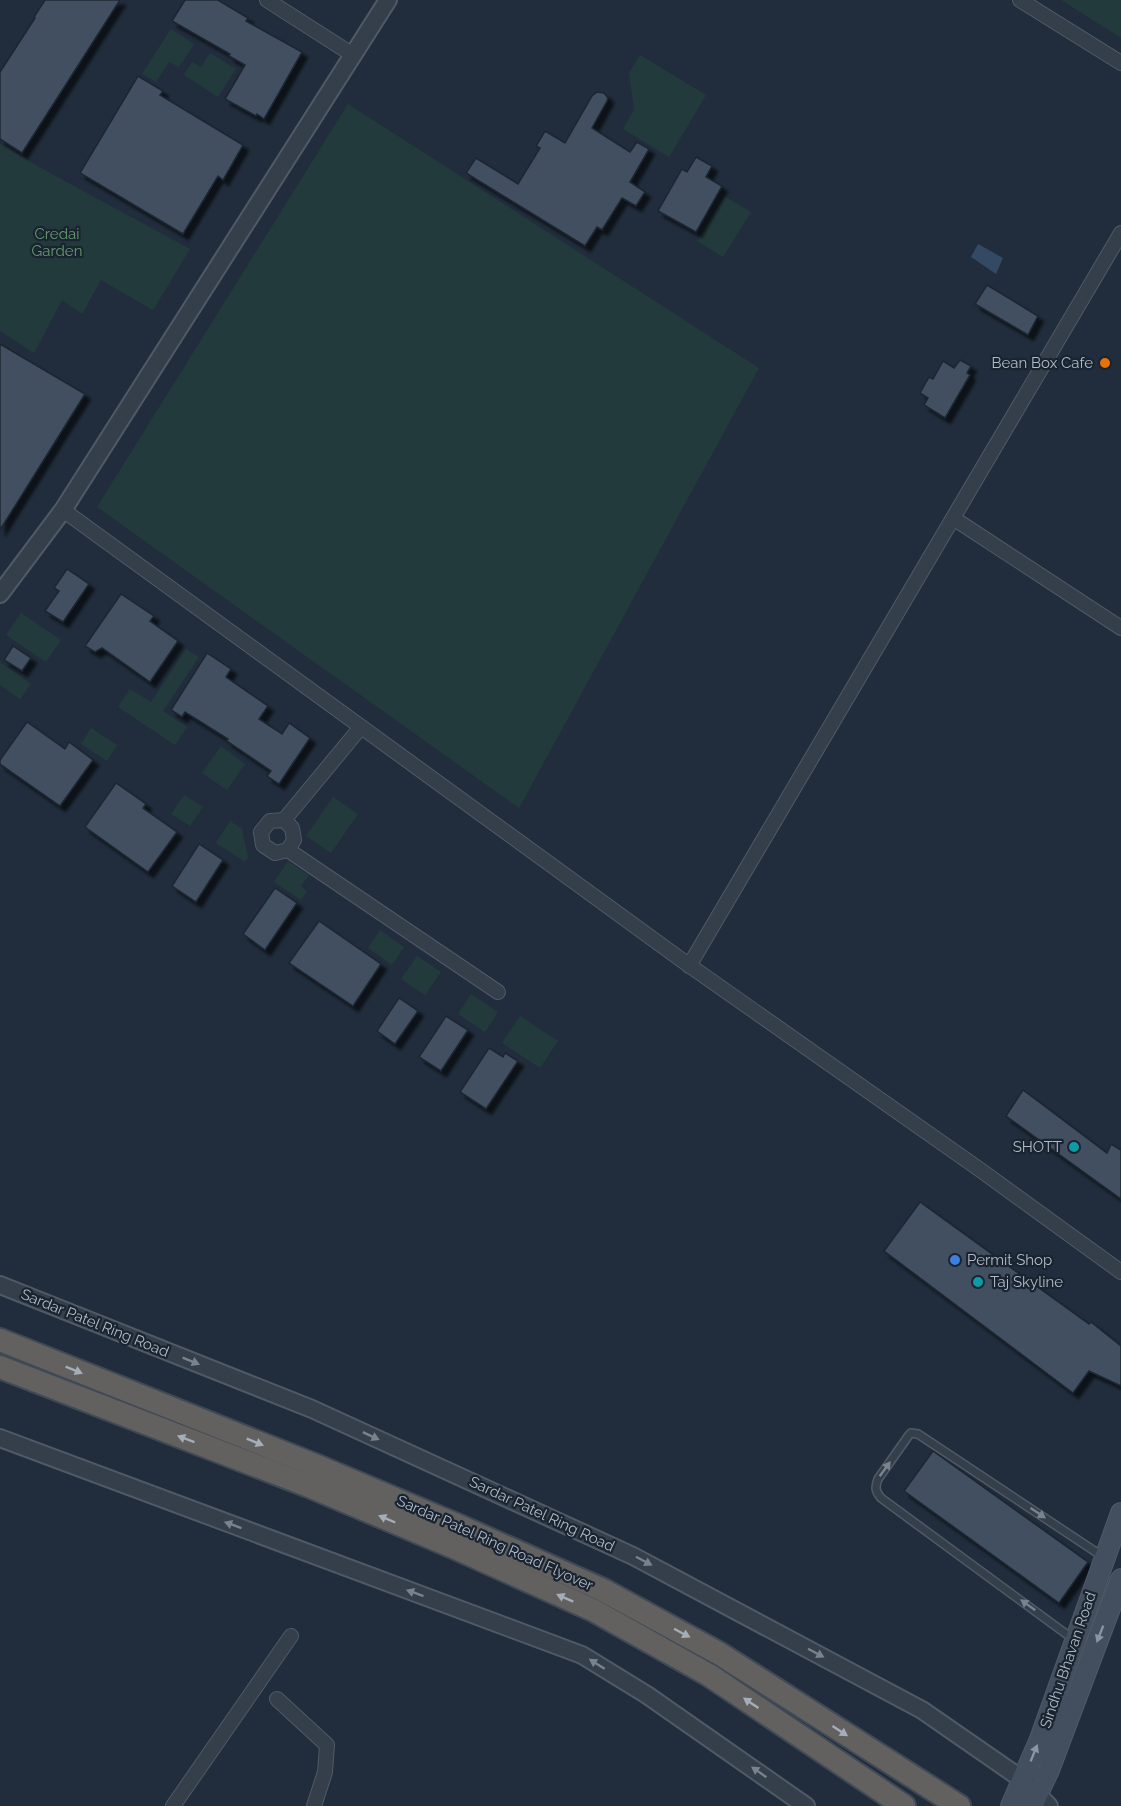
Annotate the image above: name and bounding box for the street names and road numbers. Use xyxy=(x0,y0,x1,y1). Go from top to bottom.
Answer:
street label: Sardar Patel Ring Road xyxy=(18,1285,172,1361)
street label: Sardar Patel Ring Road xyxy=(467,1472,617,1556)
street label: Sardar Patel Ring Road Flyover xyxy=(394,1492,596,1595)
street label: Sindhu Bhavan Road xyxy=(1036,1589,1100,1731)

